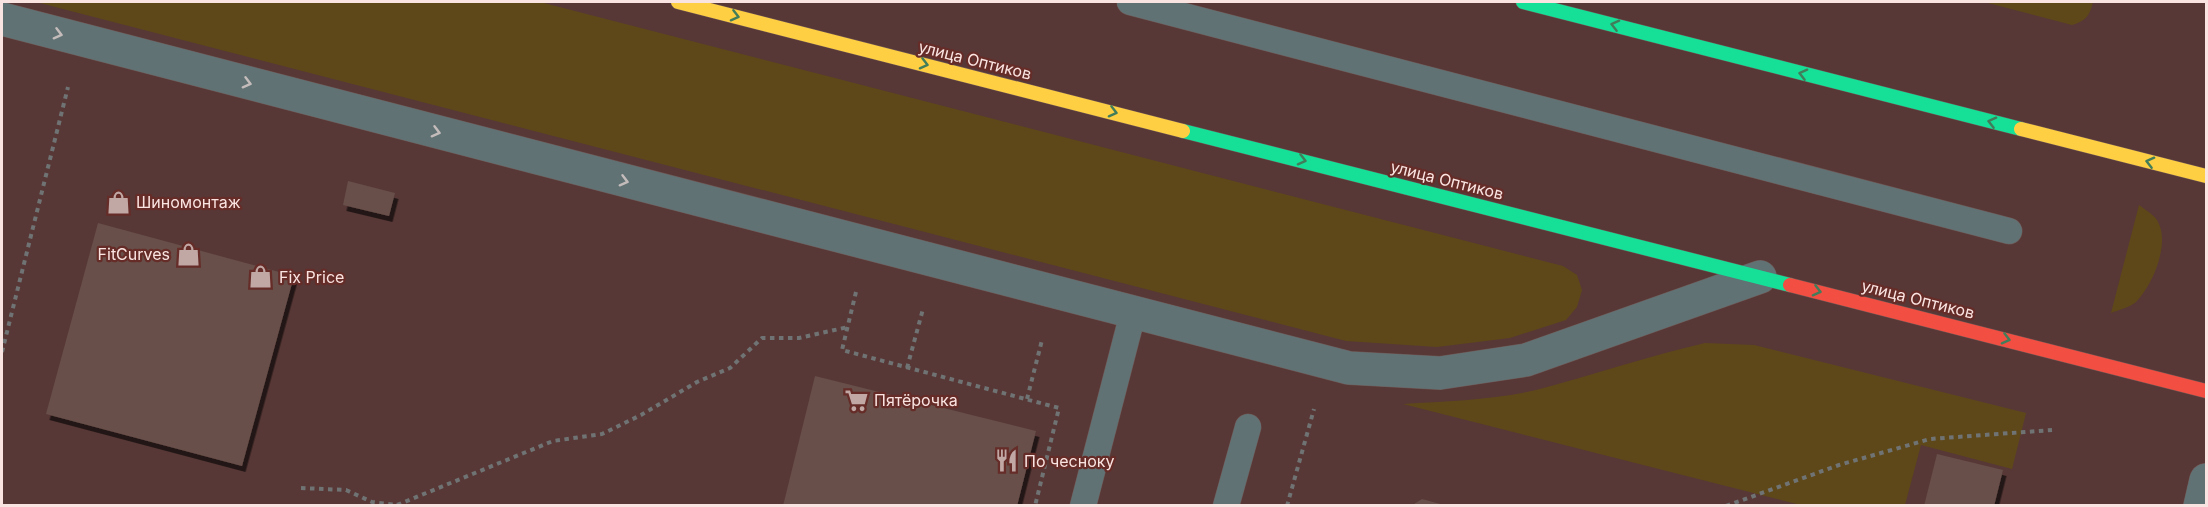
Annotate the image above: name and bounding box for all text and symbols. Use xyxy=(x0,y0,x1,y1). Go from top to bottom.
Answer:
one-way arrow xyxy=(730,8,740,21)
one-way arrow xyxy=(1610,20,1620,32)
one-way arrow xyxy=(53,26,63,39)
street label: улица Оптиков xyxy=(916,36,1034,84)
one-way arrow xyxy=(918,57,929,69)
one-way arrow xyxy=(1799,68,1809,81)
one-way arrow xyxy=(242,75,252,88)
one-way arrow xyxy=(1107,105,1118,117)
one-way arrow xyxy=(1988,116,1998,129)
one-way arrow xyxy=(430,124,440,137)
one-way arrow xyxy=(1296,153,1307,165)
street label: улица Оптиков xyxy=(1388,156,1506,204)
one-way arrow xyxy=(2145,157,2156,169)
one-way arrow xyxy=(618,174,629,186)
shop icon: Шиномонтаж xyxy=(105,189,131,215)
place label: Шиномонтаж xyxy=(136,192,241,212)
shop icon: FitCurves xyxy=(175,241,201,267)
place label: FitCurves xyxy=(98,244,170,264)
shop icon: Fix Price xyxy=(248,264,274,290)
place label: Fix Price xyxy=(279,267,344,287)
street label: улица Оптиков xyxy=(1859,275,1977,323)
one-way arrow xyxy=(1811,284,1822,296)
one-way arrow xyxy=(2000,332,2011,344)
supermarket icon: Пятёрочка xyxy=(843,387,869,413)
place label: Пятёрочка xyxy=(874,390,958,410)
restaurant icon: По чесноку xyxy=(993,448,1019,474)
place label: По чесноку xyxy=(1024,451,1114,471)

